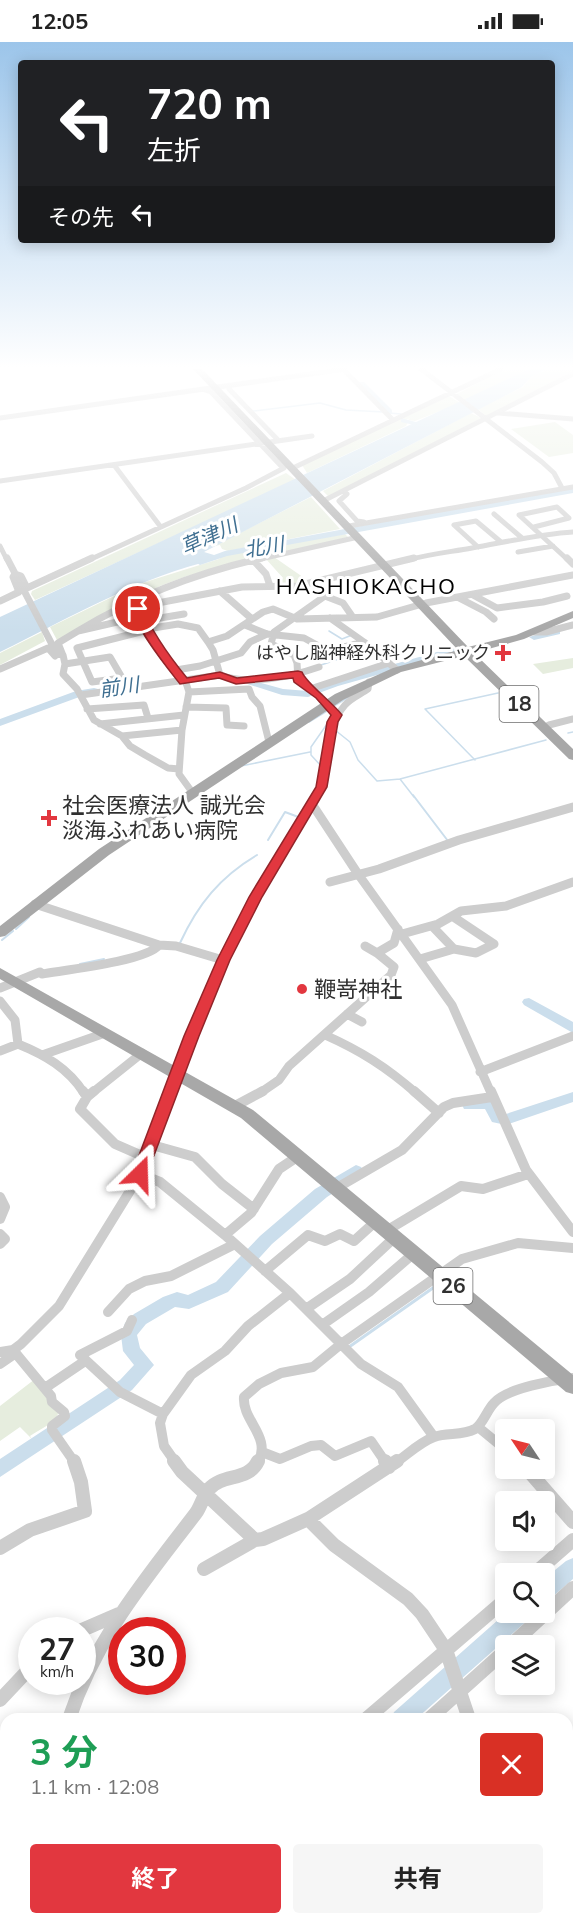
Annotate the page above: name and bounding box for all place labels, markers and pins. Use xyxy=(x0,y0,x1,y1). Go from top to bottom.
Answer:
pin xyxy=(112,583,163,634)
place label: はやし脳神経外科クリニック xyxy=(256,641,490,664)
marker: はやし脳神経外科クリニック xyxy=(494,644,512,662)
place label: 社会医療法人 誠光会 淡海ふれあい病院 xyxy=(62,791,266,844)
marker: 社会医療法人 誠光会 淡海ふれあい病院 xyxy=(40,809,58,827)
place label: 鞭嵜神社 xyxy=(314,975,402,1003)
marker: 鞭嵜神社 xyxy=(295,982,309,996)

